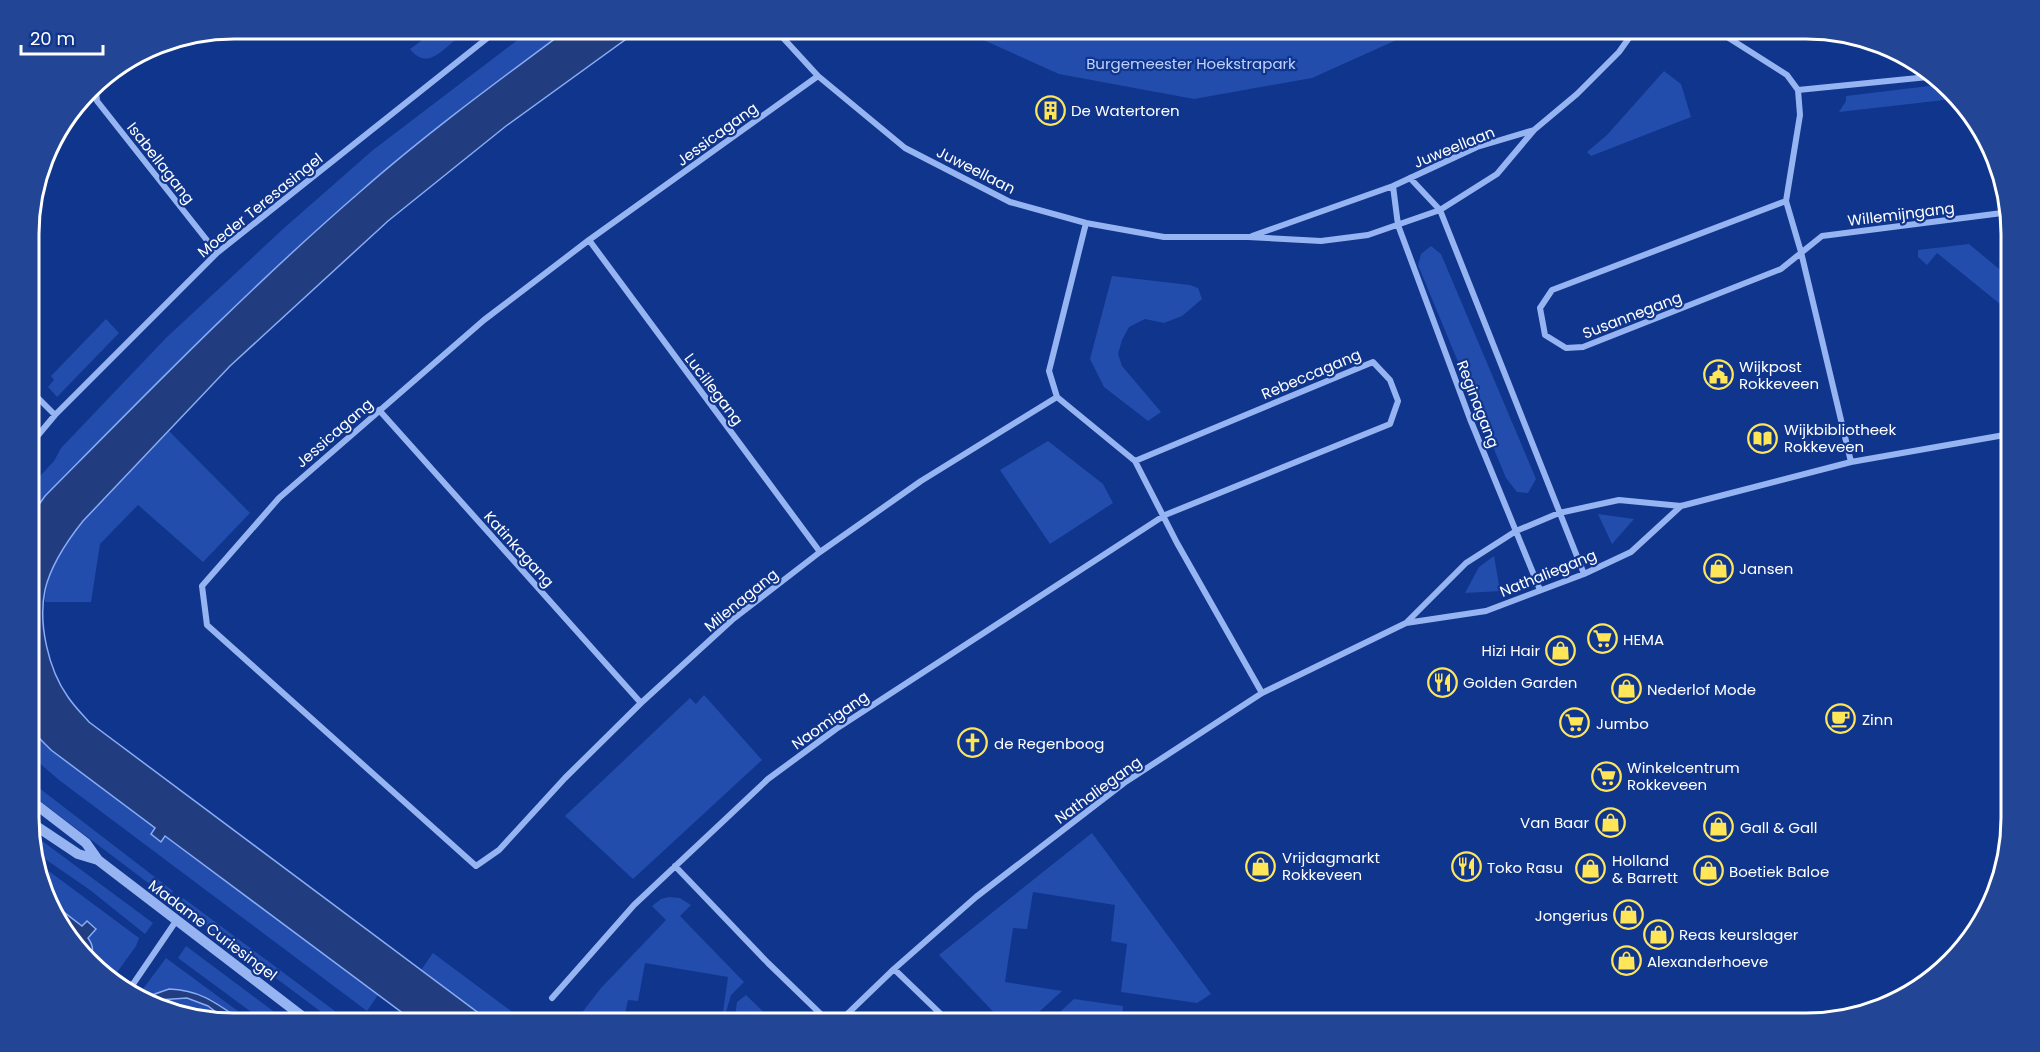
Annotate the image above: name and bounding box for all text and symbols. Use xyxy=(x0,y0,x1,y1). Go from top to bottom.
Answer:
scale bar xyxy=(21,18,104,56)
text: 20 m xyxy=(30,26,75,51)
park label: Burgemeester Hoekstrapark xyxy=(1086,53,1296,74)
building icon: De Watertoren xyxy=(1034,94,1066,126)
street label: Jessicagang xyxy=(672,97,762,171)
place label: De Watertoren xyxy=(1071,100,1180,121)
street label: Isabellagang xyxy=(122,118,200,208)
street label: Juweellaan xyxy=(1410,121,1498,173)
street label: Juweellaan xyxy=(933,141,1019,199)
street label: Moeder Teresasingel xyxy=(193,148,327,262)
street label: Willemijngang xyxy=(1846,197,1956,231)
street label: Susannegang xyxy=(1579,286,1685,344)
street label: Rebeccagang xyxy=(1258,344,1364,404)
street label: Lucillegang xyxy=(680,349,748,429)
place label: Wijkpost Rokkeveen xyxy=(1739,356,1819,394)
street label: Reginagang xyxy=(1452,357,1504,451)
public building icon: Wijkpost Rokkeveen xyxy=(1702,359,1734,391)
street label: Jessicagang xyxy=(291,394,377,472)
place label: Wijkbibliotheek Rokkeveen xyxy=(1784,419,1896,457)
library icon: Wijkbibliotheek Rokkeveen xyxy=(1747,422,1779,454)
street label: Katinkagang xyxy=(479,506,559,592)
street label: Nathaliegang xyxy=(1497,544,1599,602)
shop icon: Jansen xyxy=(1702,552,1734,584)
place label: Jansen xyxy=(1739,558,1793,579)
street label: Milenagang xyxy=(700,564,782,636)
supermarket icon: HEMA xyxy=(1586,623,1618,655)
place label: HEMA xyxy=(1623,629,1664,650)
shop icon: Hizi Hair xyxy=(1545,634,1577,666)
place label: Hizi Hair xyxy=(1482,640,1540,661)
restaurant icon: Golden Garden xyxy=(1426,666,1458,698)
place label: Golden Garden xyxy=(1463,672,1577,693)
shop icon: Nederlof Mode xyxy=(1610,673,1642,705)
place label: Nederlof Mode xyxy=(1647,679,1756,700)
street label: Naomigang xyxy=(787,686,873,754)
cafe icon: Zinn xyxy=(1825,703,1857,735)
supermarket icon: Jumbo xyxy=(1559,707,1591,739)
place label: Zinn xyxy=(1862,709,1893,730)
place label: Jumbo xyxy=(1596,713,1649,734)
church icon: de Regenboog xyxy=(957,727,989,759)
place label: de Regenboog xyxy=(994,733,1104,754)
street label: Nathaliegang xyxy=(1050,751,1146,829)
place label: Winkelcentrum Rokkeveen xyxy=(1627,757,1740,795)
supermarket icon: Winkelcentrum Rokkeveen xyxy=(1590,760,1622,792)
shop icon: Van Baar xyxy=(1594,806,1626,838)
shop icon: Gall & Gall xyxy=(1703,811,1735,843)
place label: Van Baar xyxy=(1520,812,1589,833)
place label: Gall & Gall xyxy=(1740,817,1817,838)
place label: Vrijdagmarkt Rokkeveen xyxy=(1282,847,1380,885)
shop icon: Vrijdagmarkt Rokkeveen xyxy=(1245,850,1277,882)
place label: Holland & Barrett xyxy=(1612,850,1678,888)
restaurant icon: Toko Rasu xyxy=(1450,851,1482,883)
shop icon: Holland & Barrett xyxy=(1575,853,1607,885)
shop icon: Boetiek Baloe xyxy=(1692,855,1724,887)
place label: Toko Rasu xyxy=(1487,857,1563,878)
place label: Boetiek Baloe xyxy=(1729,861,1829,882)
street label: Madame Curiesingel xyxy=(144,875,282,985)
shop icon: Jongerius xyxy=(1613,899,1645,931)
place label: Jongerius xyxy=(1535,905,1608,926)
shop icon: Reas keurslager xyxy=(1642,918,1674,950)
place label: Reas keurslager xyxy=(1679,924,1799,945)
shop icon: Alexanderhoeve xyxy=(1610,945,1642,977)
place label: Alexanderhoeve xyxy=(1647,951,1768,972)

